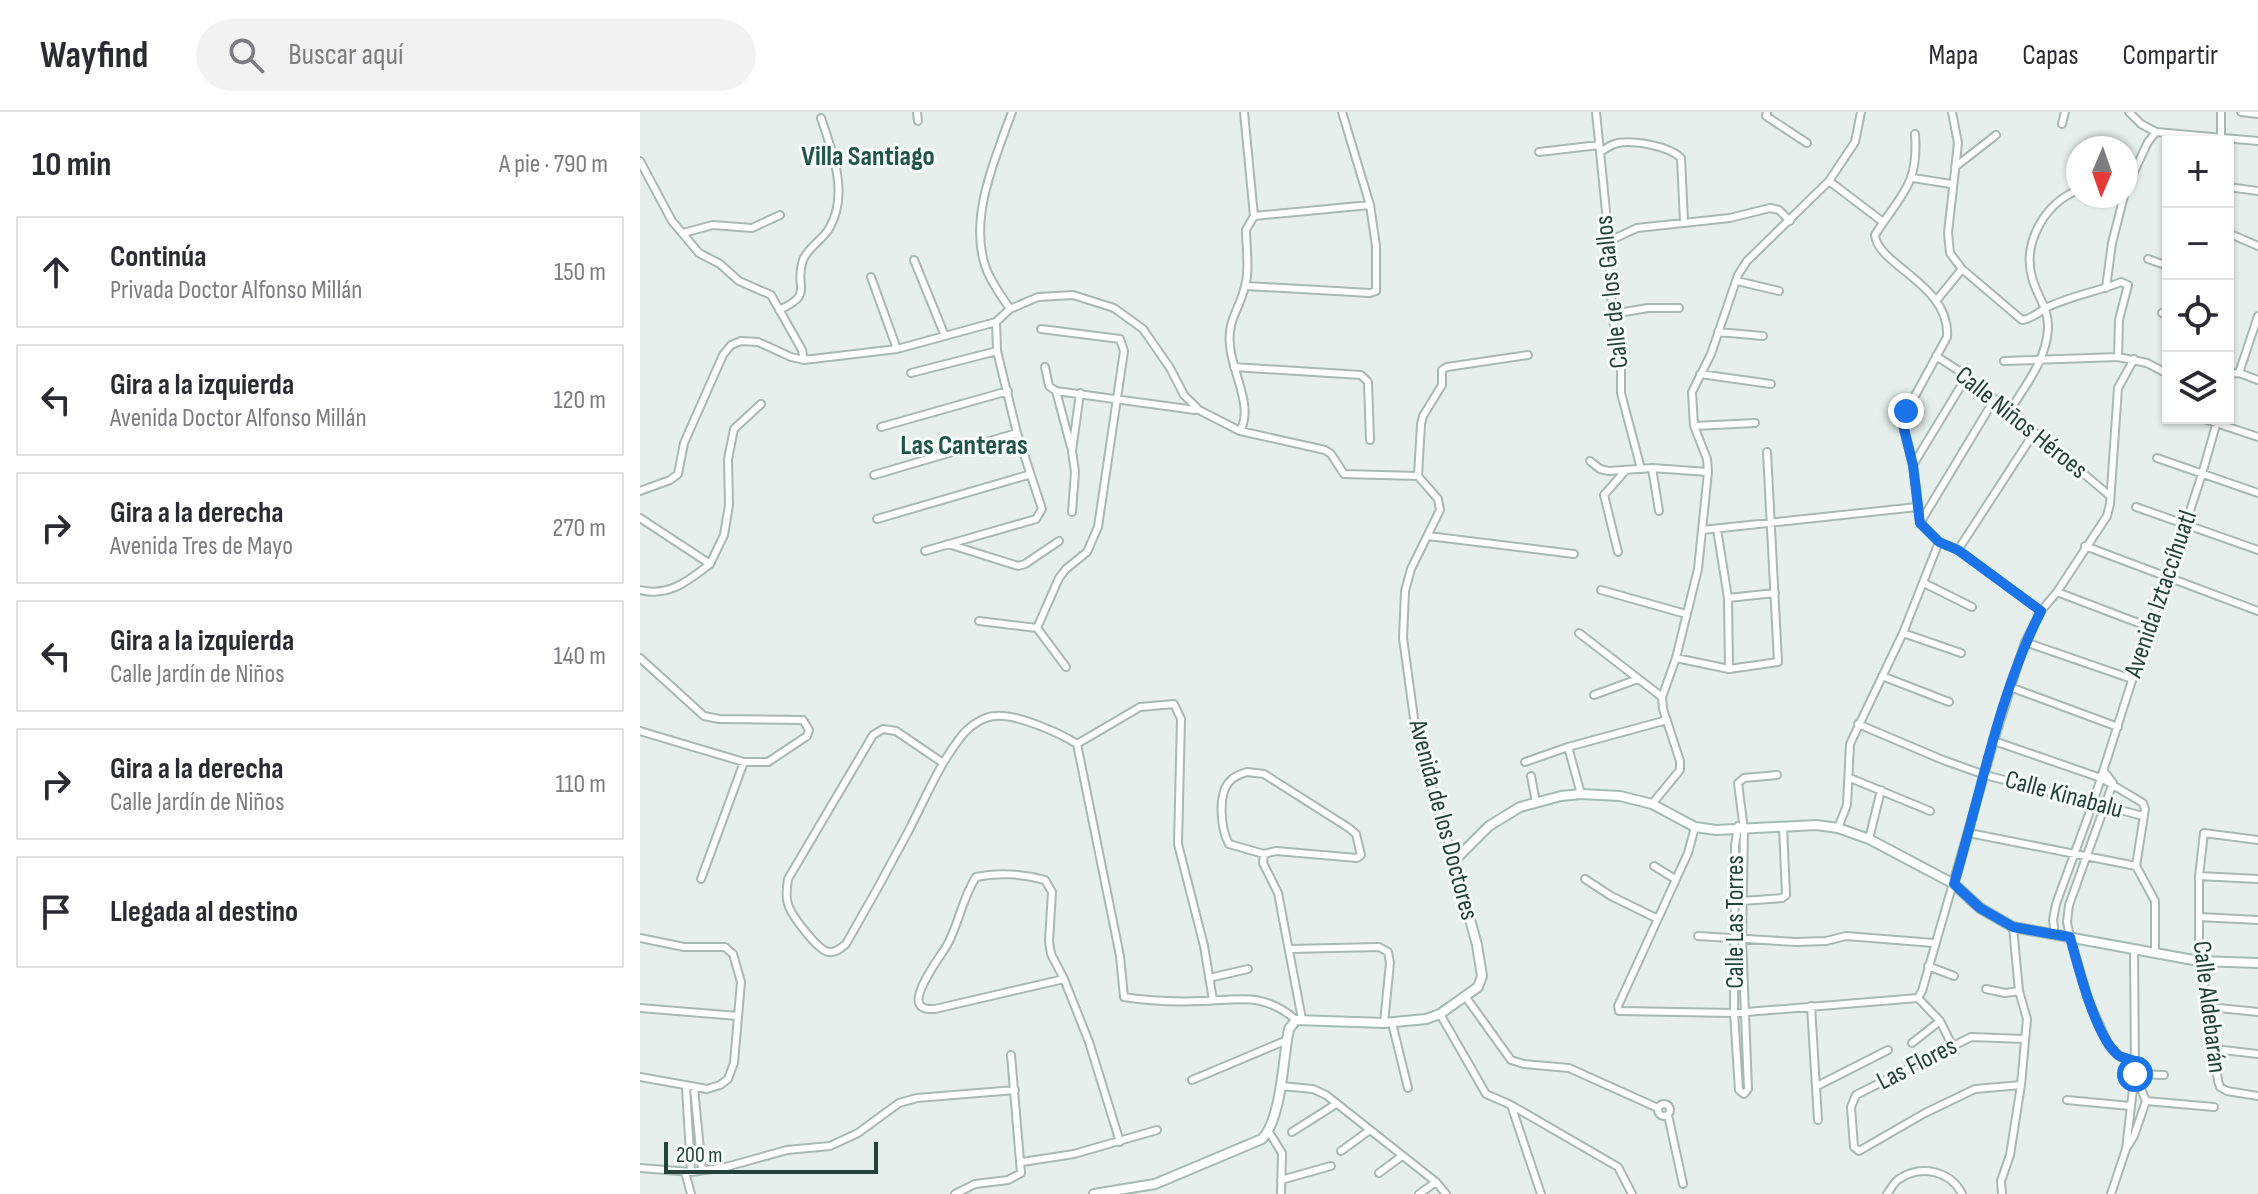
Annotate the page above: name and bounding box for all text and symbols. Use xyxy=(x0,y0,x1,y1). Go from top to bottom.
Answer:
search box xyxy=(196,19,756,91)
text: Wayfind xyxy=(40,33,148,78)
icon: search xyxy=(224,33,268,77)
text: Buscar aquí xyxy=(288,37,404,73)
text: Mapa xyxy=(1929,39,1978,72)
text: Capas xyxy=(2022,39,2079,72)
text: Compartir xyxy=(2123,39,2218,72)
north arrow xyxy=(2066,136,2138,208)
map controls xyxy=(2162,136,2234,424)
button: + xyxy=(2162,136,2234,208)
district label: Villa Santiago xyxy=(801,140,935,173)
text: 10 min xyxy=(32,144,111,185)
text: A pie · 790 m xyxy=(499,149,608,180)
button: − xyxy=(2162,208,2234,280)
street label: Calle de los Gallos xyxy=(1589,214,1635,370)
text: Continúa xyxy=(110,239,206,275)
icon: ahead xyxy=(34,250,78,294)
text: 150 m xyxy=(554,257,606,288)
text: Privada Doctor Alfonso Millán xyxy=(110,275,362,306)
button: locate xyxy=(2162,280,2234,352)
button: layers xyxy=(2162,352,2234,424)
street label: Calle Niños Héroes xyxy=(1949,360,2093,486)
text: Gira a la izquierda xyxy=(110,367,294,403)
icon: left xyxy=(34,378,78,422)
text: 120 m xyxy=(553,385,606,416)
route end xyxy=(1888,393,1924,429)
text: Avenida Doctor Alfonso Millán xyxy=(110,403,367,434)
district label: Las Canteras xyxy=(900,429,1028,462)
text: Gira a la derecha xyxy=(110,495,284,531)
icon: right xyxy=(34,506,78,550)
street label: Avenida Iztaccíhuatl xyxy=(2118,506,2204,683)
text: 270 m xyxy=(553,513,606,544)
text: Avenida Tres de Mayo xyxy=(110,531,293,562)
text: Gira a la izquierda xyxy=(110,623,294,659)
icon: left xyxy=(34,634,78,678)
text: 140 m xyxy=(554,641,606,672)
text: Calle Jardín de Niños xyxy=(110,659,285,690)
street label: Avenida de los Doctores xyxy=(1401,716,1485,923)
text: Gira a la derecha xyxy=(110,751,284,787)
icon: right xyxy=(34,762,78,806)
street label: Calle Kinabalu xyxy=(2002,764,2126,826)
text: 110 m xyxy=(555,769,606,800)
text: Calle Jardín de Niños xyxy=(110,787,285,818)
street label: Calle Las Torres xyxy=(1720,855,1751,989)
icon: arrive xyxy=(34,890,78,934)
text: Llegada al destino xyxy=(110,894,298,930)
street label: Calle Aldebarán xyxy=(2186,939,2232,1075)
street label: Las Flores xyxy=(1872,1031,1962,1097)
route start xyxy=(2117,1056,2153,1092)
scale bar xyxy=(664,1138,878,1174)
text: 200 m xyxy=(676,1142,722,1169)

